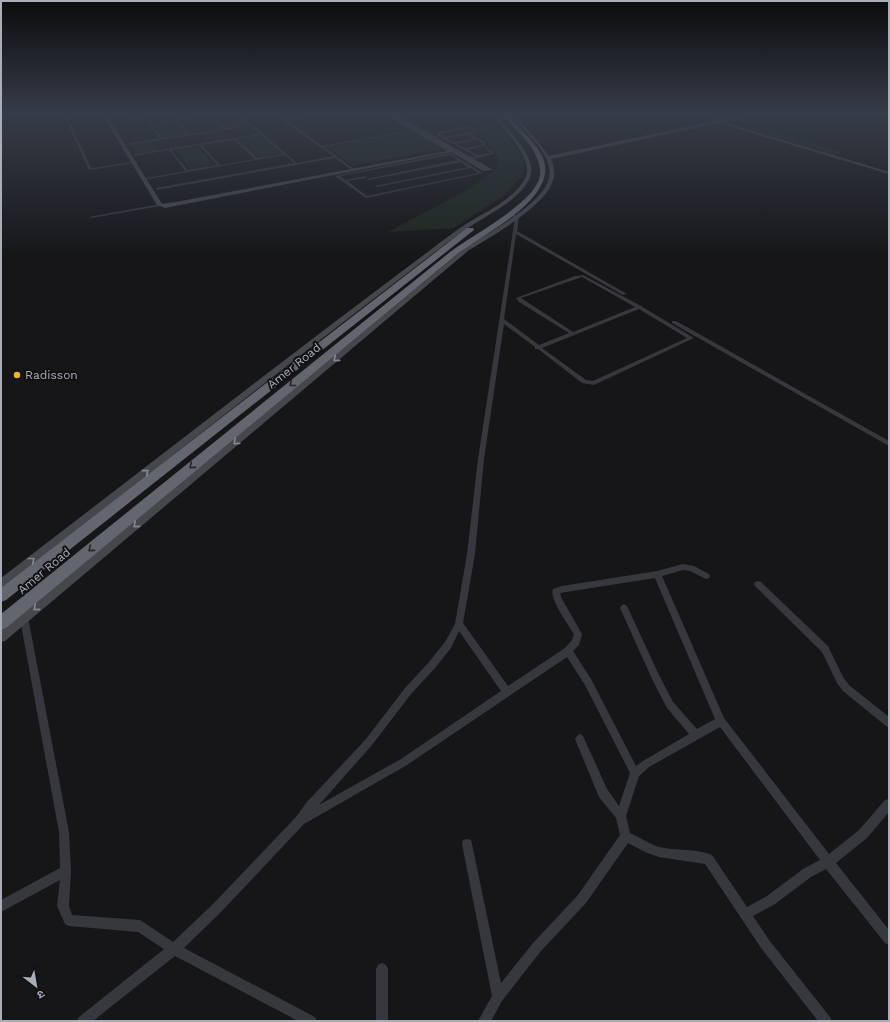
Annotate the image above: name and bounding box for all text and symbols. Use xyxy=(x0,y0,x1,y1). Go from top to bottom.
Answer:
street label: Amer Road xyxy=(265,340,323,392)
one-way arrow xyxy=(333,354,340,361)
place label: Radisson xyxy=(25,368,78,382)
marker: Radisson xyxy=(12,370,22,380)
one-way arrow xyxy=(289,379,297,386)
one-way arrow xyxy=(233,437,241,444)
one-way arrow xyxy=(189,462,196,469)
one-way arrow xyxy=(141,470,149,477)
one-way arrow xyxy=(133,520,140,527)
street label: Amer Road xyxy=(15,545,73,597)
one-way arrow xyxy=(89,545,96,552)
one-way arrow xyxy=(27,557,34,564)
one-way arrow xyxy=(33,603,40,610)
north arrow xyxy=(16,966,56,1006)
text: उ xyxy=(34,987,47,1002)

